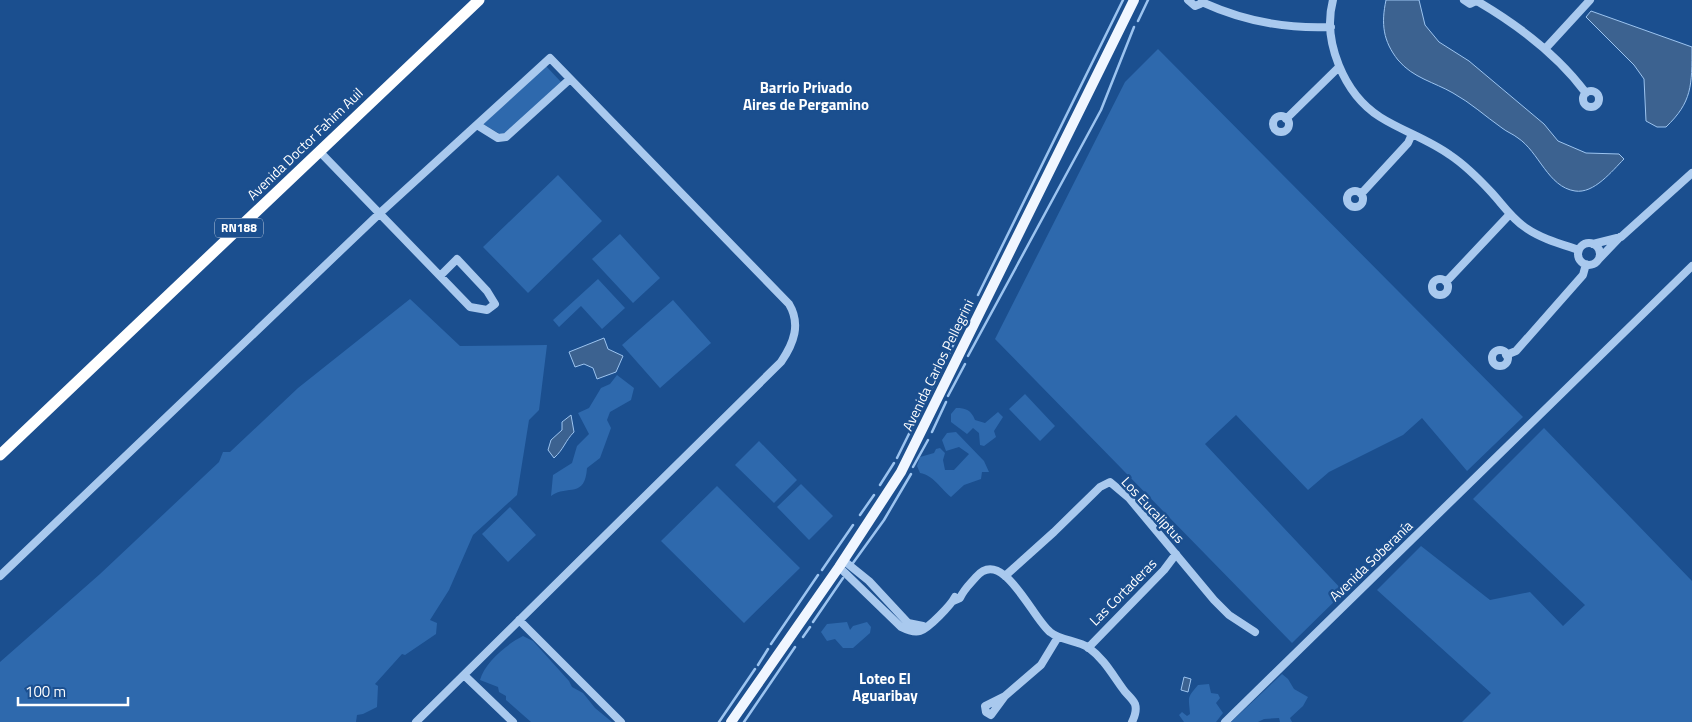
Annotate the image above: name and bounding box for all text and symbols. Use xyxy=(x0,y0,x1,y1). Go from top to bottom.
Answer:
district label: Barrio Privado Aires de Pergamino xyxy=(743,76,869,116)
street label: Avenida Doctor Fahim Auil xyxy=(242,83,367,205)
road number: RN188 xyxy=(215,218,263,238)
street label: Avenida Carlos Pellegrini xyxy=(897,295,979,434)
street label: Los Eucaliptus xyxy=(1117,472,1190,548)
street label: Avenida Soberanía xyxy=(1324,515,1417,606)
street label: Las Cortaderas xyxy=(1084,553,1161,630)
district label: Loteo El Aguaribay xyxy=(852,667,918,707)
scale bar xyxy=(18,674,128,706)
text: 100 m xyxy=(25,680,66,703)

